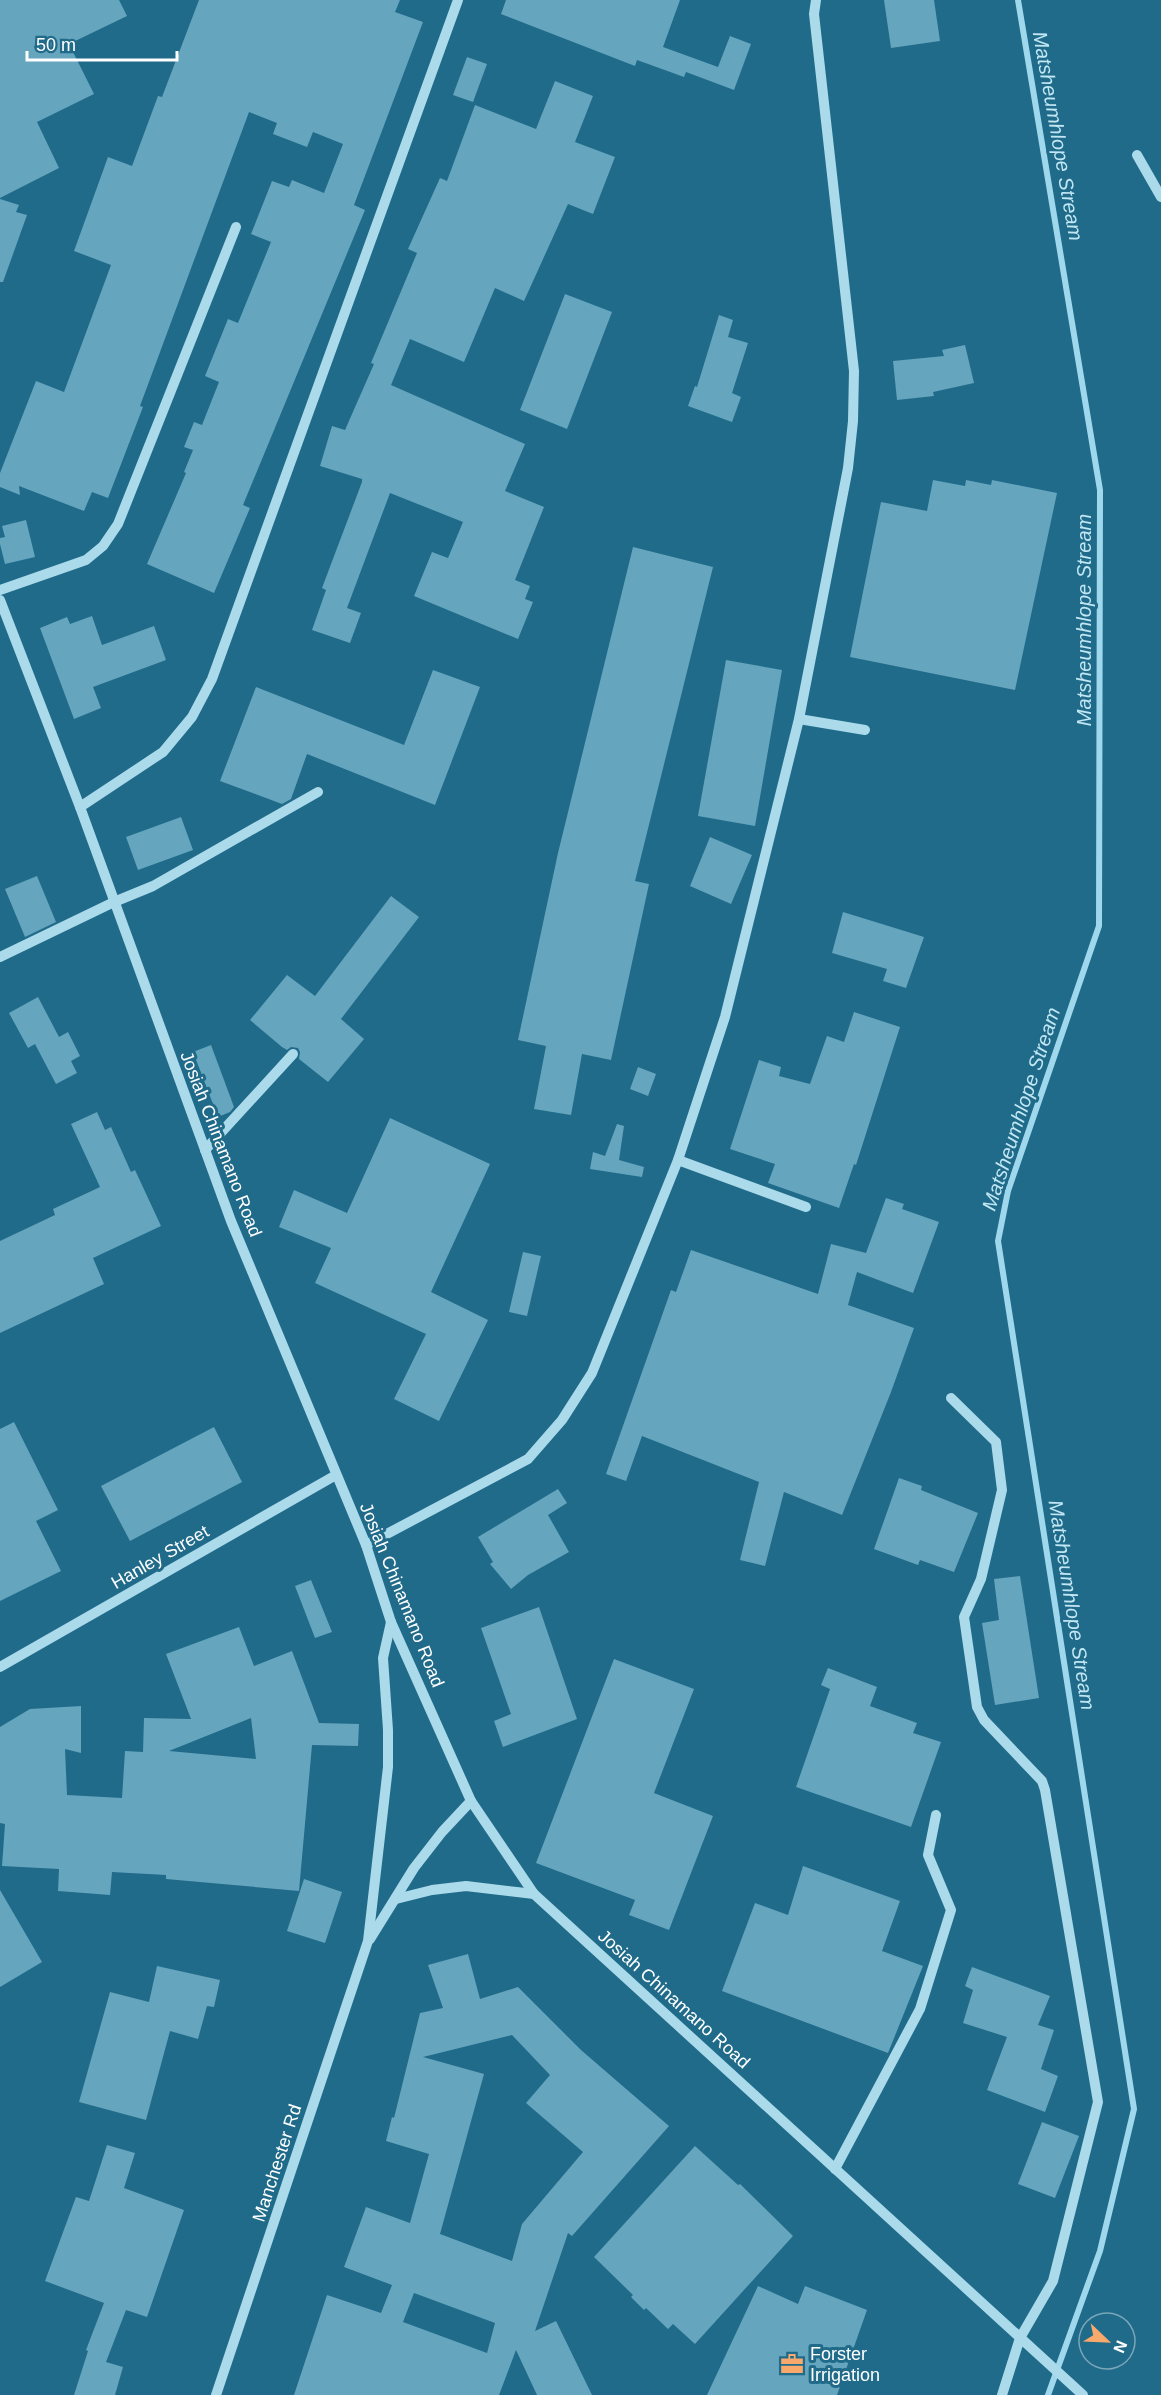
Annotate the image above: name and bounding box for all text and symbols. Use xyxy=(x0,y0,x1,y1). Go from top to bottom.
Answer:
scale bar xyxy=(27,24,177,62)
water label: Matsheumhlope Stream xyxy=(1029,30,1087,242)
text: 50 m xyxy=(36,35,76,55)
water label: Matsheumhlope Stream xyxy=(1073,514,1095,726)
water label: Matsheumhlope Stream xyxy=(978,1005,1064,1213)
street label: Josiah Chinamano Road xyxy=(176,1048,266,1240)
water label: Matsheumhlope Stream xyxy=(1045,1498,1099,1712)
street label: Josiah Chinamano Road xyxy=(356,1500,448,1690)
street label: Hanley Street xyxy=(108,1521,212,1593)
street label: Josiah Chinamano Road xyxy=(594,1926,754,2072)
street label: Manchester Rd xyxy=(249,2102,305,2224)
north arrow xyxy=(1077,2311,1137,2371)
text: N xyxy=(1110,2338,1130,2355)
place label: Forster Irrigation xyxy=(810,2344,880,2385)
office icon: Forster Irrigation xyxy=(779,2351,805,2377)

